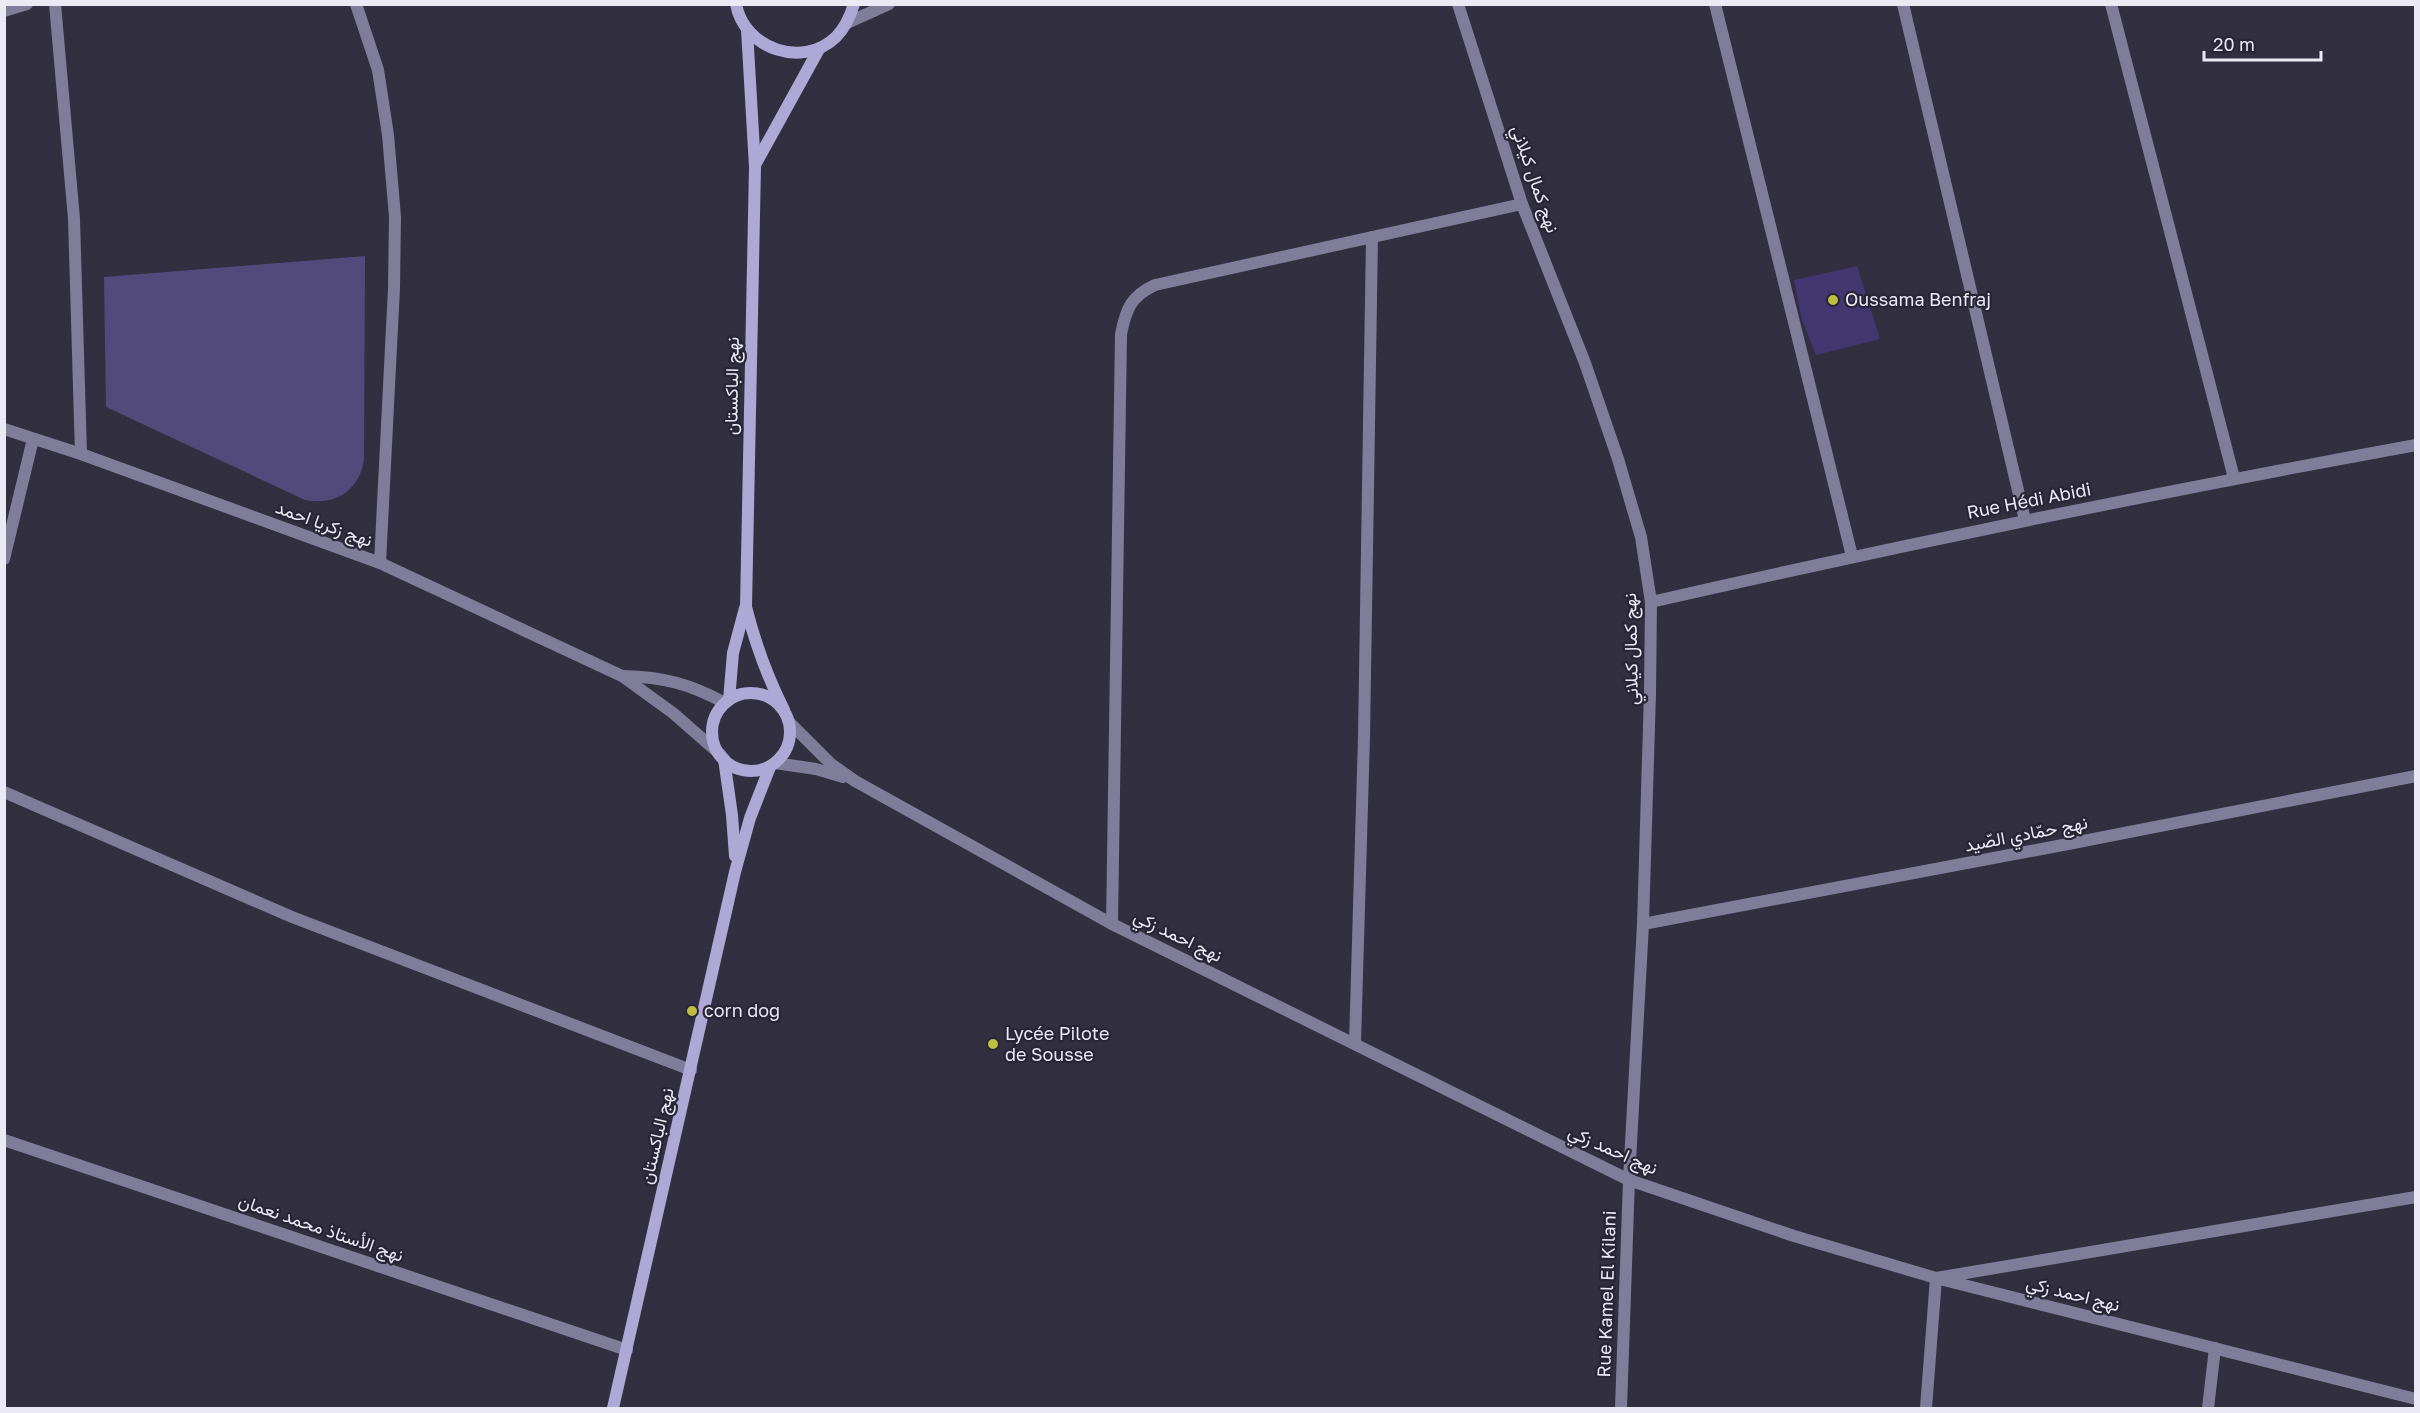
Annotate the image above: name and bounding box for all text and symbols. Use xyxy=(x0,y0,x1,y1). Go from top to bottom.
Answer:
scale bar xyxy=(2204,24,2321,62)
text: 20 m xyxy=(2213,33,2255,55)
street label: نهج كمال كيلاني xyxy=(1503,122,1565,237)
place label: Oussama Benfraj xyxy=(1845,288,1991,310)
marker: Oussama Benfraj xyxy=(1826,293,1840,307)
street label: نهج الباكستان xyxy=(719,337,745,435)
street label: Rue Hédi Abidi xyxy=(1965,477,2093,523)
street label: نهج زكريا احمد xyxy=(272,495,376,553)
street label: نهج كمال كيلاني xyxy=(1618,593,1647,705)
street label: نهج حمّادي الصّيد xyxy=(1962,810,2090,861)
street label: نهج احمد زكي xyxy=(1128,904,1226,970)
place label: corn dog xyxy=(704,999,780,1021)
marker: corn dog xyxy=(685,1004,699,1018)
place label: Lycée Pilote de Sousse xyxy=(1005,1022,1109,1065)
marker: Lycée Pilote de Sousse xyxy=(986,1037,1000,1051)
street label: نهج الباكستان xyxy=(634,1085,680,1187)
street label: نهج احمد زكي xyxy=(1563,1120,1662,1183)
street label: نهج الأستاذ محمد نعمان xyxy=(235,1188,407,1268)
street label: Rue Kamel El Kilani xyxy=(1592,1210,1620,1378)
street label: نهج احمد زكي xyxy=(2023,1271,2122,1320)

